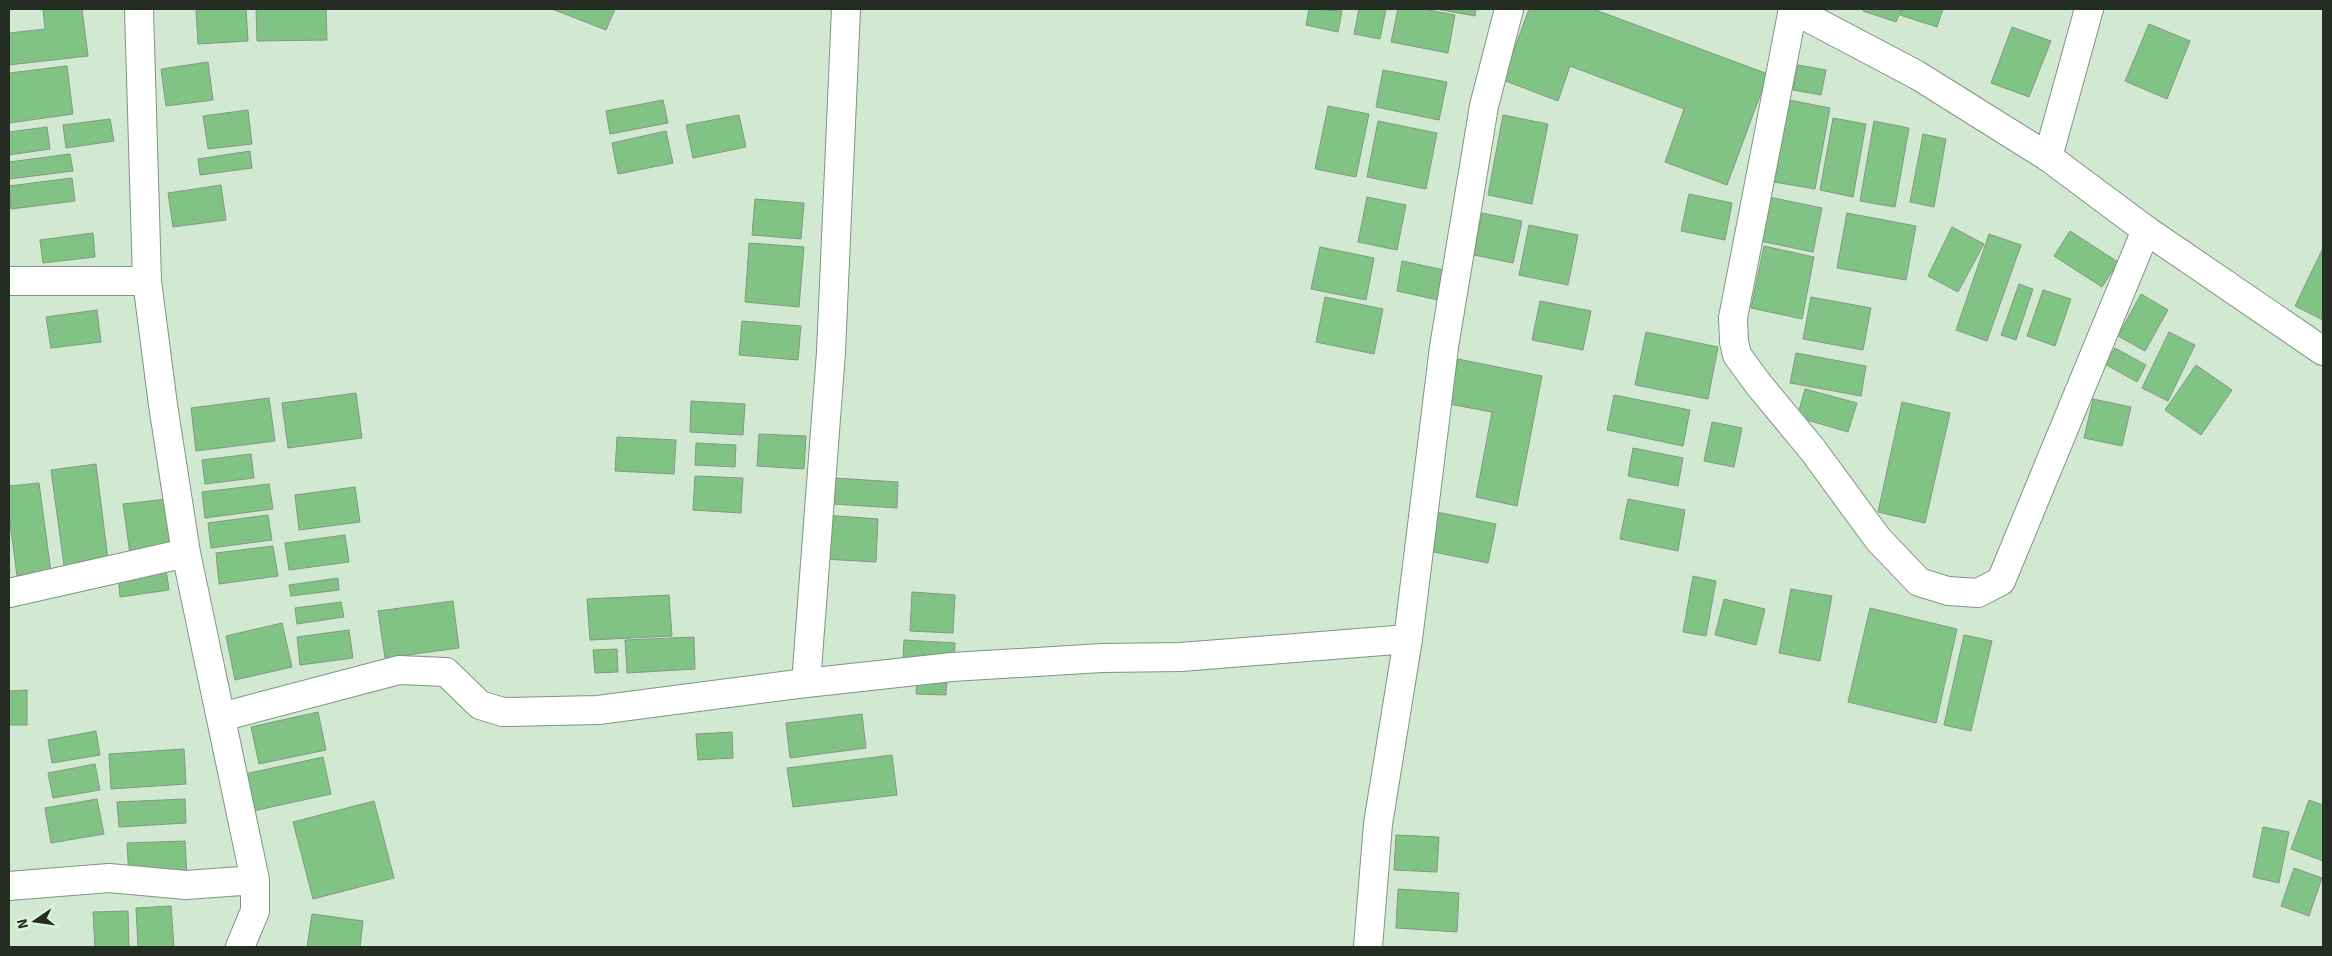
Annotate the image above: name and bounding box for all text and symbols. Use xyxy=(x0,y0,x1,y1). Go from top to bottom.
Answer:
north arrow xyxy=(10,896,60,946)
text: N xyxy=(13,917,32,930)

